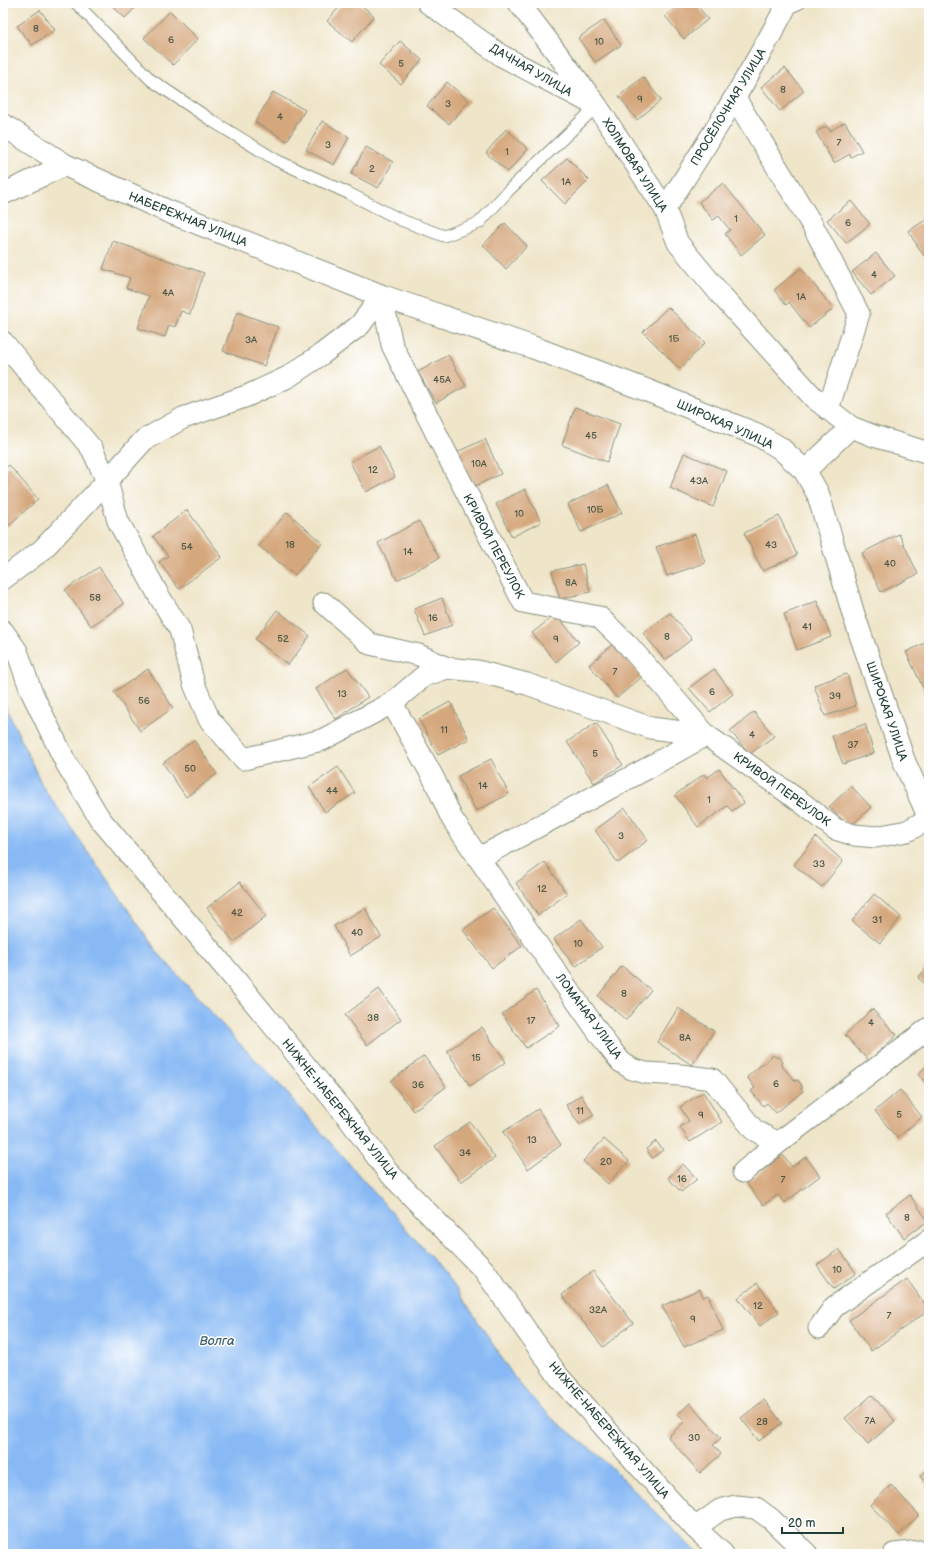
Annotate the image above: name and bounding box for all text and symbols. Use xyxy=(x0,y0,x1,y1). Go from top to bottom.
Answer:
house number: 8 xyxy=(33,23,39,35)
house number: 6 xyxy=(168,34,174,46)
house number: 10 xyxy=(594,36,604,48)
street label: ДАЧНАЯ УЛИЦА xyxy=(487,41,575,100)
street label: ПРОСЁЛОЧНАЯ УЛИЦА xyxy=(687,45,770,169)
house number: 5 xyxy=(398,58,404,70)
house number: 8 xyxy=(780,84,786,96)
house number: 9 xyxy=(637,93,643,105)
house number: 3 xyxy=(445,98,451,110)
house number: 4 xyxy=(277,111,283,123)
street label: ХОЛМОВАЯ УЛИЦА xyxy=(599,115,671,216)
house number: 7 xyxy=(837,137,842,149)
house number: 3 xyxy=(325,139,331,151)
house number: 1 xyxy=(505,146,509,158)
house number: 2 xyxy=(369,163,375,175)
house number: 1А xyxy=(561,176,572,188)
street label: НАБЕРЕЖНАЯ УЛИЦА xyxy=(126,189,250,250)
house number: 1 xyxy=(734,213,738,225)
house number: 6 xyxy=(845,217,851,229)
house number: 4 xyxy=(871,269,877,281)
house number: 4А xyxy=(162,287,175,299)
house number: 1А xyxy=(796,291,807,303)
house number: 1Б xyxy=(669,333,679,345)
house number: 3А xyxy=(245,334,258,346)
house number: 45А xyxy=(433,374,452,386)
street label: ШИРОКАЯ УЛИЦА xyxy=(674,396,776,453)
house number: 45 xyxy=(585,430,597,442)
house number: 10А xyxy=(471,458,488,470)
house number: 12 xyxy=(368,464,378,476)
house number: 43А xyxy=(690,475,709,487)
street label: КРИВОЙ ПЕРЕУЛОК xyxy=(460,491,528,601)
house number: 10Б xyxy=(587,504,603,516)
house number: 10 xyxy=(514,508,524,520)
house number: 18 xyxy=(285,539,295,551)
house number: 43 xyxy=(765,539,777,551)
house number: 54 xyxy=(181,541,193,553)
house number: 14 xyxy=(403,546,413,558)
house number: 40 xyxy=(884,558,896,570)
house number: 8А xyxy=(565,577,578,589)
house number: 58 xyxy=(89,592,101,604)
house number: 16 xyxy=(428,612,438,624)
house number: 41 xyxy=(802,621,812,633)
house number: 8 xyxy=(664,631,670,643)
house number: 52 xyxy=(277,633,289,645)
house number: 9 xyxy=(553,633,559,645)
street label: ШИРОКАЯ УЛИЦА xyxy=(862,659,911,764)
house number: 7 xyxy=(613,666,618,678)
house number: 6 xyxy=(709,686,715,698)
house number: 13 xyxy=(337,688,347,700)
house number: 39 xyxy=(829,690,841,702)
house number: 56 xyxy=(138,695,150,707)
house number: 11 xyxy=(440,724,448,736)
house number: 4 xyxy=(749,729,755,741)
house number: 37 xyxy=(847,739,859,751)
house number: 5 xyxy=(592,748,598,760)
street label: КРИВОЙ ПЕРЕУЛОК xyxy=(730,749,833,830)
house number: 50 xyxy=(184,763,196,775)
house number: 14 xyxy=(478,780,488,792)
house number: 44 xyxy=(326,785,338,797)
house number: 1 xyxy=(707,794,711,806)
house number: 3 xyxy=(618,830,624,842)
house number: 33 xyxy=(813,858,825,870)
house number: 12 xyxy=(537,883,547,895)
house number: 42 xyxy=(231,907,243,919)
house number: 31 xyxy=(872,914,882,926)
house number: 40 xyxy=(351,927,363,939)
house number: 10 xyxy=(573,938,583,950)
street label: ЛОМАНАЯ УЛИЦА xyxy=(552,970,625,1063)
house number: 8 xyxy=(621,988,627,1000)
house number: 38 xyxy=(367,1012,379,1024)
house number: 17 xyxy=(527,1015,535,1027)
house number: 4 xyxy=(868,1017,874,1029)
house number: 8А xyxy=(679,1032,692,1044)
street label: НИЖНЕ-НАБЕРЕЖНАЯ УЛИЦА xyxy=(278,1036,401,1183)
house number: 15 xyxy=(471,1052,481,1064)
house number: 6 xyxy=(773,1078,779,1090)
house number: 36 xyxy=(412,1079,424,1091)
house number: 11 xyxy=(576,1105,584,1117)
house number: 9 xyxy=(698,1109,704,1121)
house number: 5 xyxy=(896,1109,902,1121)
house number: 13 xyxy=(527,1134,537,1146)
house number: 34 xyxy=(459,1147,471,1159)
house number: 20 xyxy=(600,1156,612,1168)
house number: 16 xyxy=(677,1173,687,1185)
house number: 7 xyxy=(781,1174,786,1186)
house number: 8 xyxy=(904,1212,910,1224)
house number: 10 xyxy=(832,1264,842,1276)
house number: 12 xyxy=(753,1300,763,1312)
house number: 32А xyxy=(589,1304,608,1316)
house number: 7 xyxy=(887,1310,892,1322)
house number: 9 xyxy=(690,1313,696,1325)
water label: Волга xyxy=(199,1333,235,1349)
street label: НИЖНЕ-НАБЕРЕЖНАЯ УЛИЦА xyxy=(545,1359,673,1502)
house number: 7А xyxy=(865,1415,876,1427)
house number: 28 xyxy=(756,1416,768,1428)
house number: 30 xyxy=(688,1432,700,1444)
scale bar xyxy=(782,1509,843,1535)
text: 20 m xyxy=(788,1516,815,1531)

